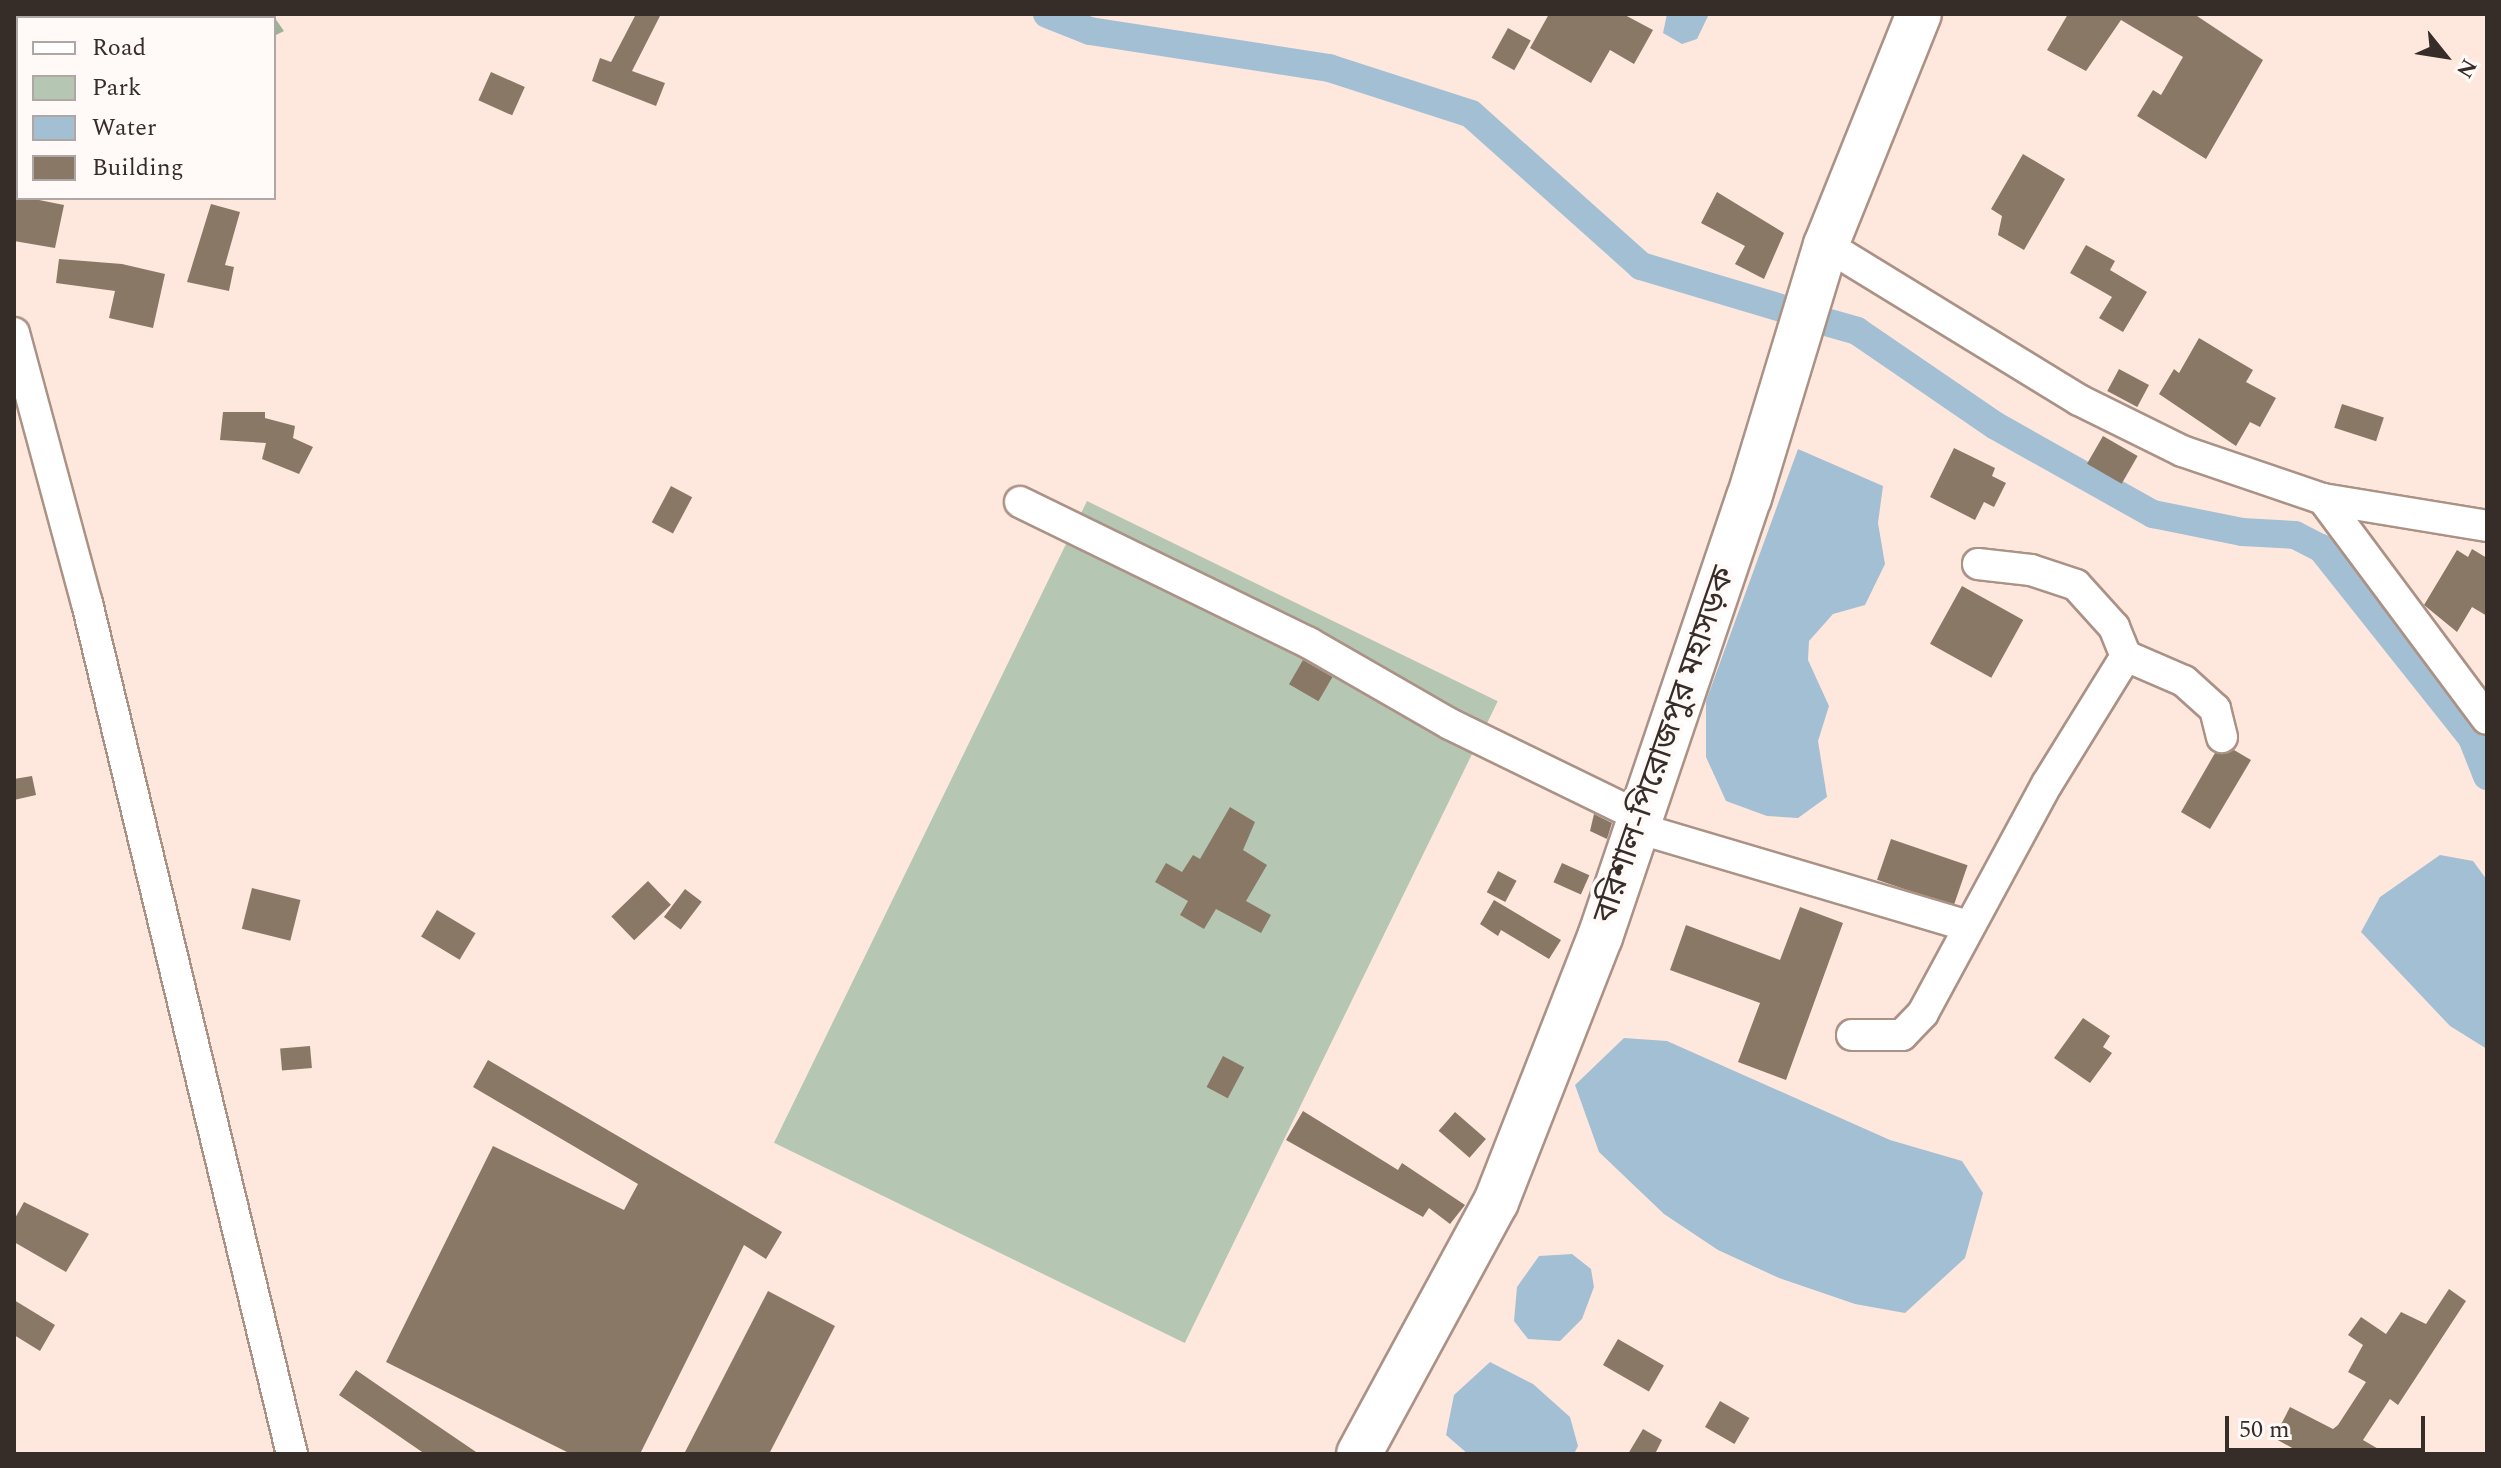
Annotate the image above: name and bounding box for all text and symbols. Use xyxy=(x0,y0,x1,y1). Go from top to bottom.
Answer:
legend xyxy=(16,16,276,200)
north arrow xyxy=(2405,16,2485,96)
text: Road xyxy=(92,30,146,66)
text: N xyxy=(2447,52,2485,84)
text: Park xyxy=(92,70,142,106)
text: Water xyxy=(92,110,156,146)
text: Building xyxy=(92,150,184,186)
street label: বরিশাল-পিরোজপুর মহাসড়ক xyxy=(1586,562,1744,928)
scale bar xyxy=(2229,1400,2429,1450)
text: 50 m xyxy=(2239,1412,2290,1448)

